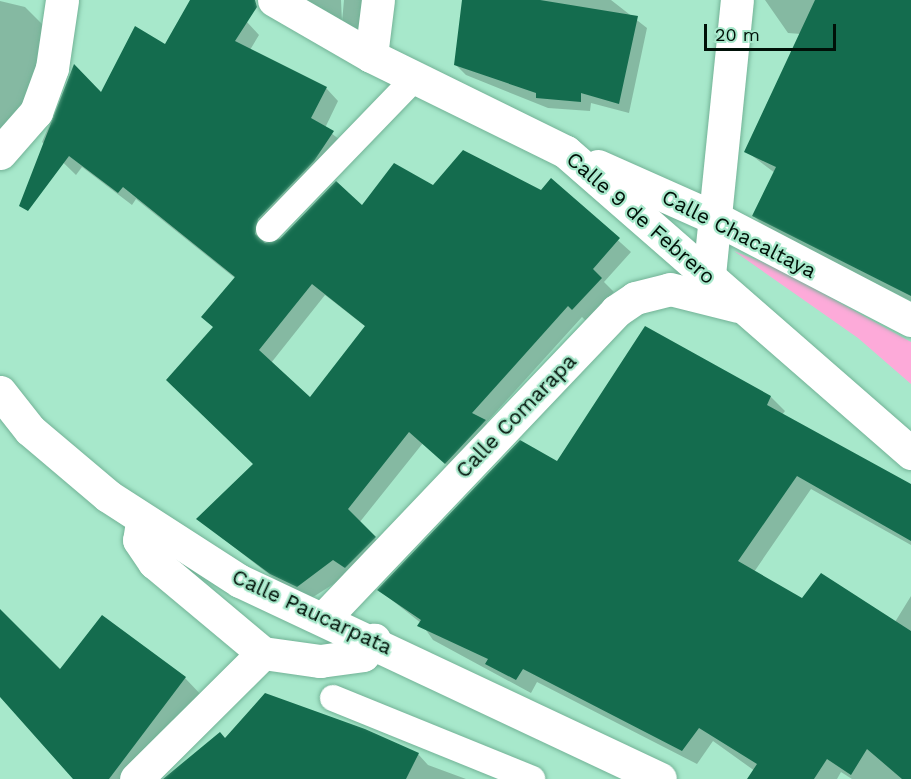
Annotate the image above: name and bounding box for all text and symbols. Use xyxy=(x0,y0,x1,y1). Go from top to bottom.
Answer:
scale bar xyxy=(707,12,839,50)
text: 20 m xyxy=(715,24,760,45)
street label: Calle 9 de Febrero xyxy=(561,146,721,290)
street label: Calle Chacaltaya xyxy=(658,184,820,284)
street label: Calle Comarapa xyxy=(450,349,582,483)
street label: Calle Paucarpata xyxy=(228,564,396,660)

